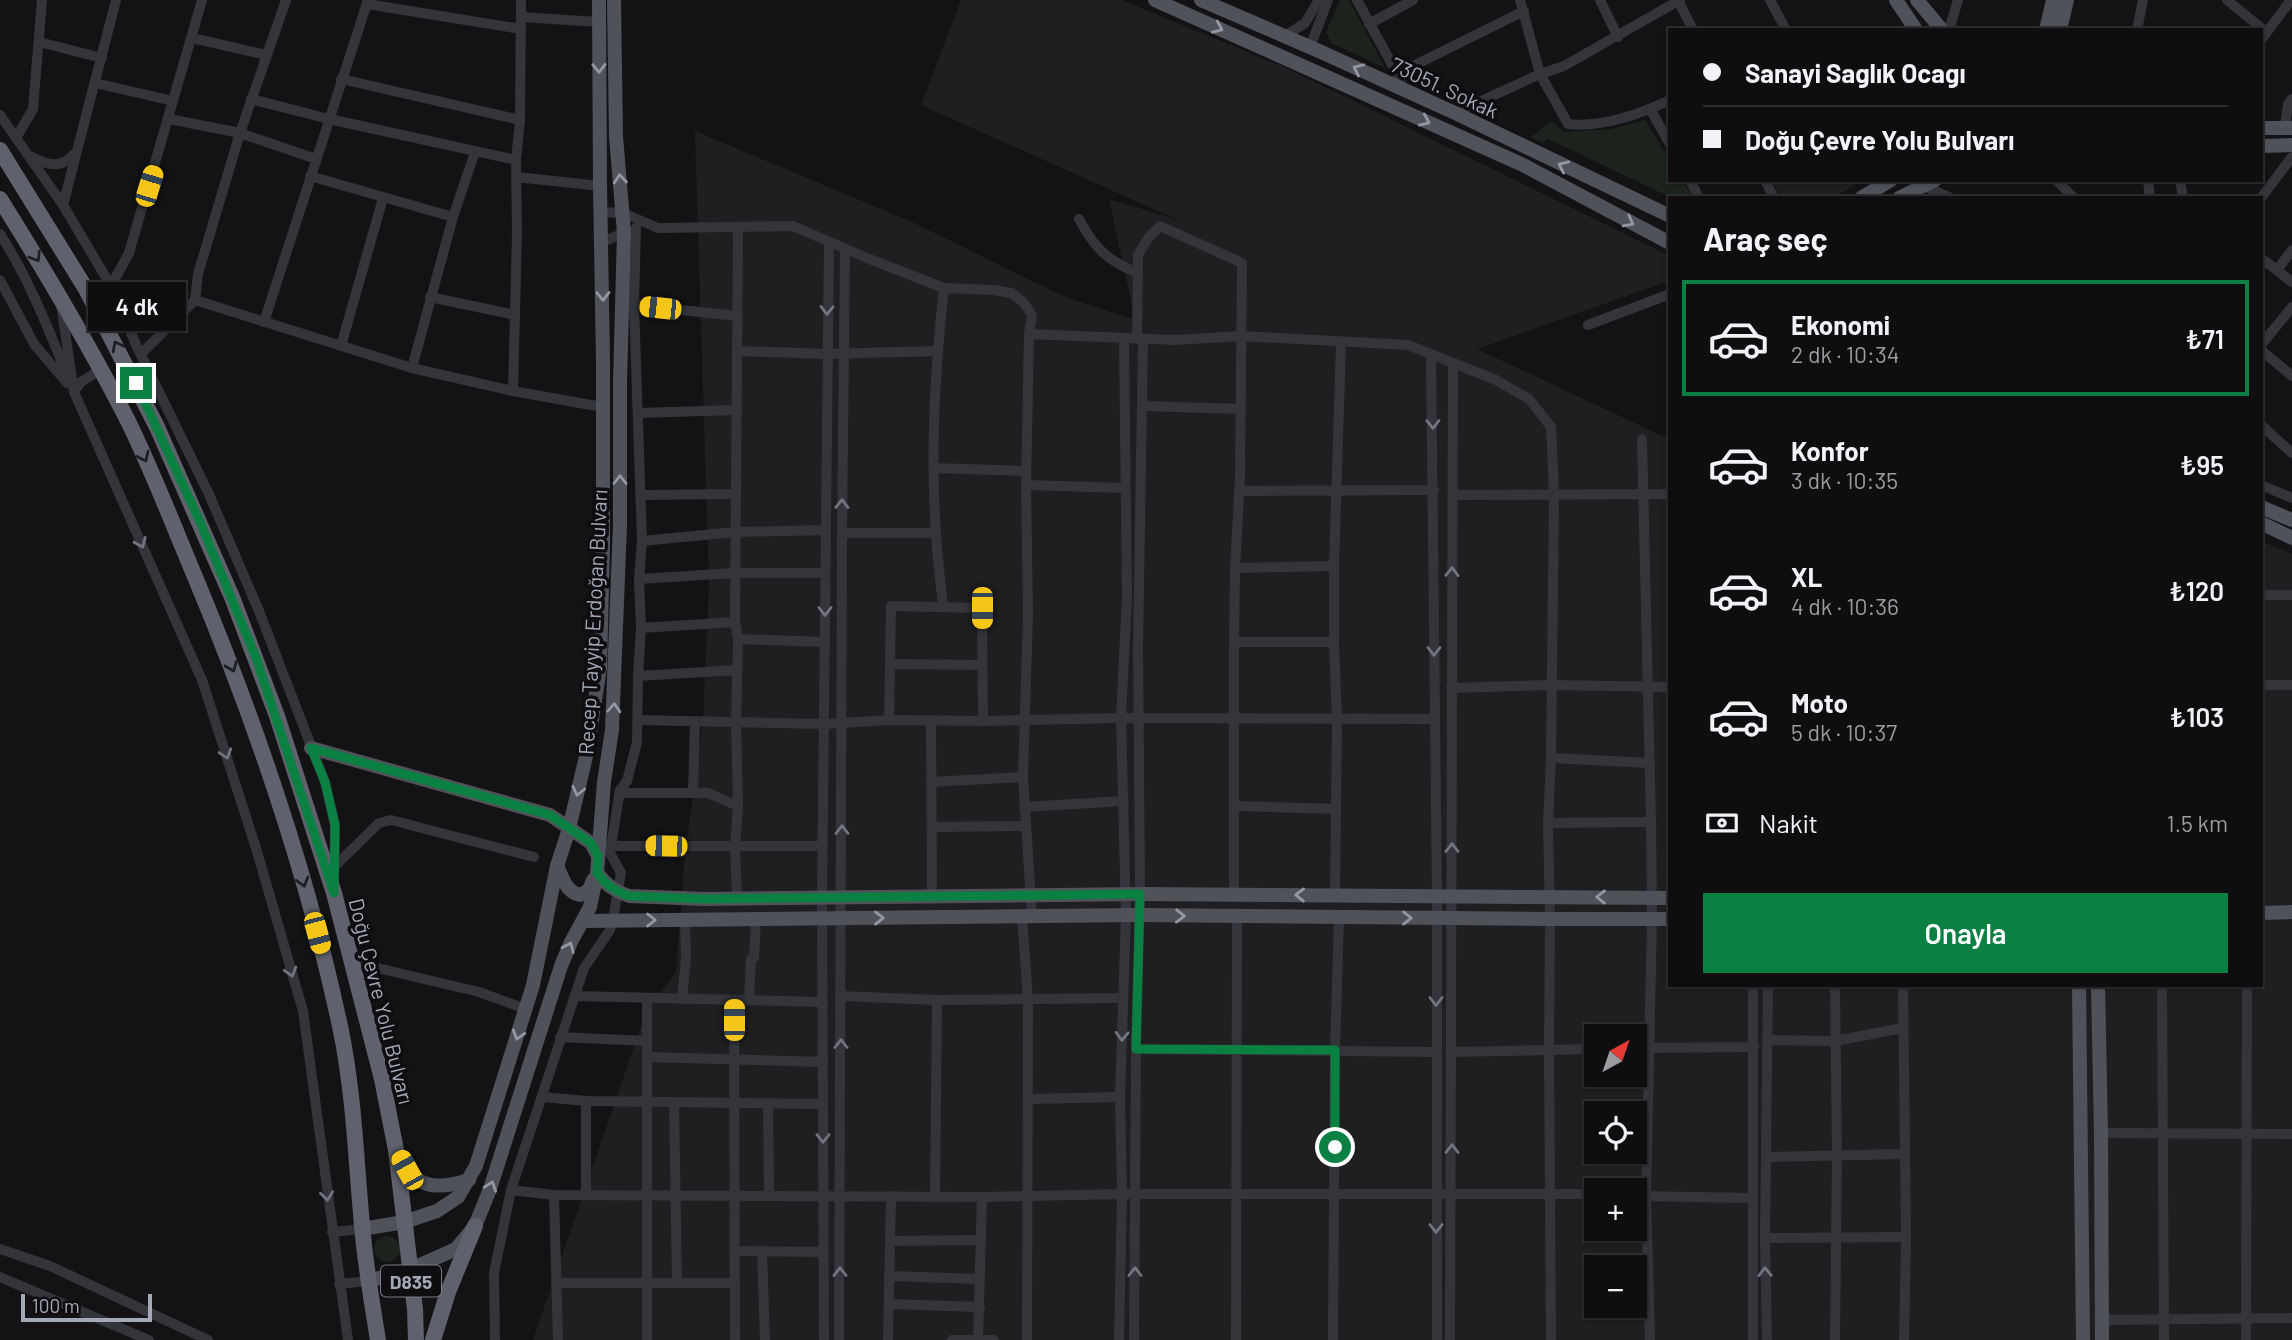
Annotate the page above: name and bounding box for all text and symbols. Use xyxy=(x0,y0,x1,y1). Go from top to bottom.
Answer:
one-way arrow xyxy=(1210,20,1223,34)
street label: 73051. Sokak xyxy=(1387,51,1503,123)
text: Sanayi Saglık Ocagı xyxy=(1745,57,1966,88)
one-way arrow xyxy=(591,63,606,74)
one-way arrow xyxy=(1353,63,1365,77)
one-way arrow xyxy=(1418,112,1430,126)
text: Doğu Çevre Yolu Bulvarı xyxy=(1745,124,2014,155)
one-way arrow xyxy=(1558,161,1570,175)
car xyxy=(133,163,166,209)
one-way arrow xyxy=(613,174,628,185)
one-way arrow xyxy=(1622,214,1634,227)
text: Araç seç xyxy=(1703,219,1828,257)
one-way arrow xyxy=(27,249,40,262)
callout: 4 dk xyxy=(87,282,185,330)
one-way arrow xyxy=(595,291,611,301)
text: 4 dk xyxy=(116,292,158,320)
car xyxy=(639,295,682,321)
one-way arrow xyxy=(820,305,835,316)
icon: car xyxy=(1707,307,1770,370)
text: Ekonomi xyxy=(1791,309,1890,340)
text: ₺71 xyxy=(2185,323,2224,354)
text: 2 dk · 10:34 xyxy=(1791,340,1899,368)
one-way arrow xyxy=(112,341,126,353)
route end xyxy=(120,367,152,399)
one-way arrow xyxy=(1425,418,1440,429)
icon: car xyxy=(1707,433,1770,496)
text: Konfor xyxy=(1791,435,1869,466)
text: ₺95 xyxy=(2180,449,2224,480)
one-way arrow xyxy=(136,450,150,462)
text: 3 dk · 10:35 xyxy=(1791,466,1898,494)
one-way arrow xyxy=(612,474,628,485)
street label: Recep Tayyip Erdoğan Bulvarı xyxy=(573,489,611,755)
one-way arrow xyxy=(834,498,850,509)
one-way arrow xyxy=(133,536,147,548)
icon: car xyxy=(1707,559,1770,622)
text: XL xyxy=(1791,561,1822,592)
one-way arrow xyxy=(1444,566,1460,577)
text: ₺120 xyxy=(2169,575,2224,606)
car xyxy=(972,587,993,629)
text: 4 dk · 10:36 xyxy=(1791,592,1899,620)
one-way arrow xyxy=(817,606,833,617)
one-way arrow xyxy=(1426,646,1442,657)
one-way arrow xyxy=(223,660,237,672)
icon: car xyxy=(1707,685,1770,748)
text: Moto xyxy=(1791,687,1848,718)
text: ₺103 xyxy=(2170,701,2224,732)
one-way arrow xyxy=(606,702,621,713)
text: 5 dk · 10:37 xyxy=(1791,718,1897,746)
one-way arrow xyxy=(218,747,232,760)
one-way arrow xyxy=(572,784,586,796)
icon: cash xyxy=(1703,804,1741,842)
text: Nakit xyxy=(1759,807,1818,838)
text: 1.5 km xyxy=(2167,809,2228,837)
one-way arrow xyxy=(834,824,849,835)
car xyxy=(645,835,688,857)
one-way arrow xyxy=(1444,843,1460,853)
one-way arrow xyxy=(295,876,310,888)
one-way arrow xyxy=(1295,887,1305,903)
one-way arrow xyxy=(1596,889,1606,905)
button: Onayla xyxy=(1703,893,2228,973)
street label: Doğu Çevre Yolu Bulvarı xyxy=(344,895,420,1107)
one-way arrow xyxy=(1175,908,1186,923)
car xyxy=(302,910,333,956)
one-way arrow xyxy=(1403,910,1413,926)
one-way arrow xyxy=(874,911,885,926)
one-way arrow xyxy=(647,912,657,928)
one-way arrow xyxy=(561,942,575,954)
one-way arrow xyxy=(283,966,298,978)
one-way arrow xyxy=(1428,996,1444,1007)
car xyxy=(724,999,745,1041)
north arrow xyxy=(1584,1024,1647,1087)
map controls xyxy=(1584,1024,1647,1318)
one-way arrow xyxy=(512,1028,526,1041)
one-way arrow xyxy=(1114,1032,1130,1042)
one-way arrow xyxy=(833,1039,848,1050)
button: locate xyxy=(1584,1101,1647,1164)
route start xyxy=(1319,1131,1351,1163)
one-way arrow xyxy=(815,1133,831,1144)
one-way arrow xyxy=(1444,1144,1460,1154)
car xyxy=(388,1147,427,1193)
button: + xyxy=(1584,1178,1647,1241)
one-way arrow xyxy=(483,1181,497,1193)
one-way arrow xyxy=(320,1190,335,1202)
one-way arrow xyxy=(1428,1224,1444,1234)
button: − xyxy=(1584,1255,1647,1318)
road number: D835 xyxy=(381,1266,441,1296)
one-way arrow xyxy=(832,1266,847,1277)
one-way arrow xyxy=(1127,1266,1143,1277)
one-way arrow xyxy=(1758,1266,1773,1277)
scale bar xyxy=(21,1291,152,1323)
text: 100 m xyxy=(32,1294,80,1317)

